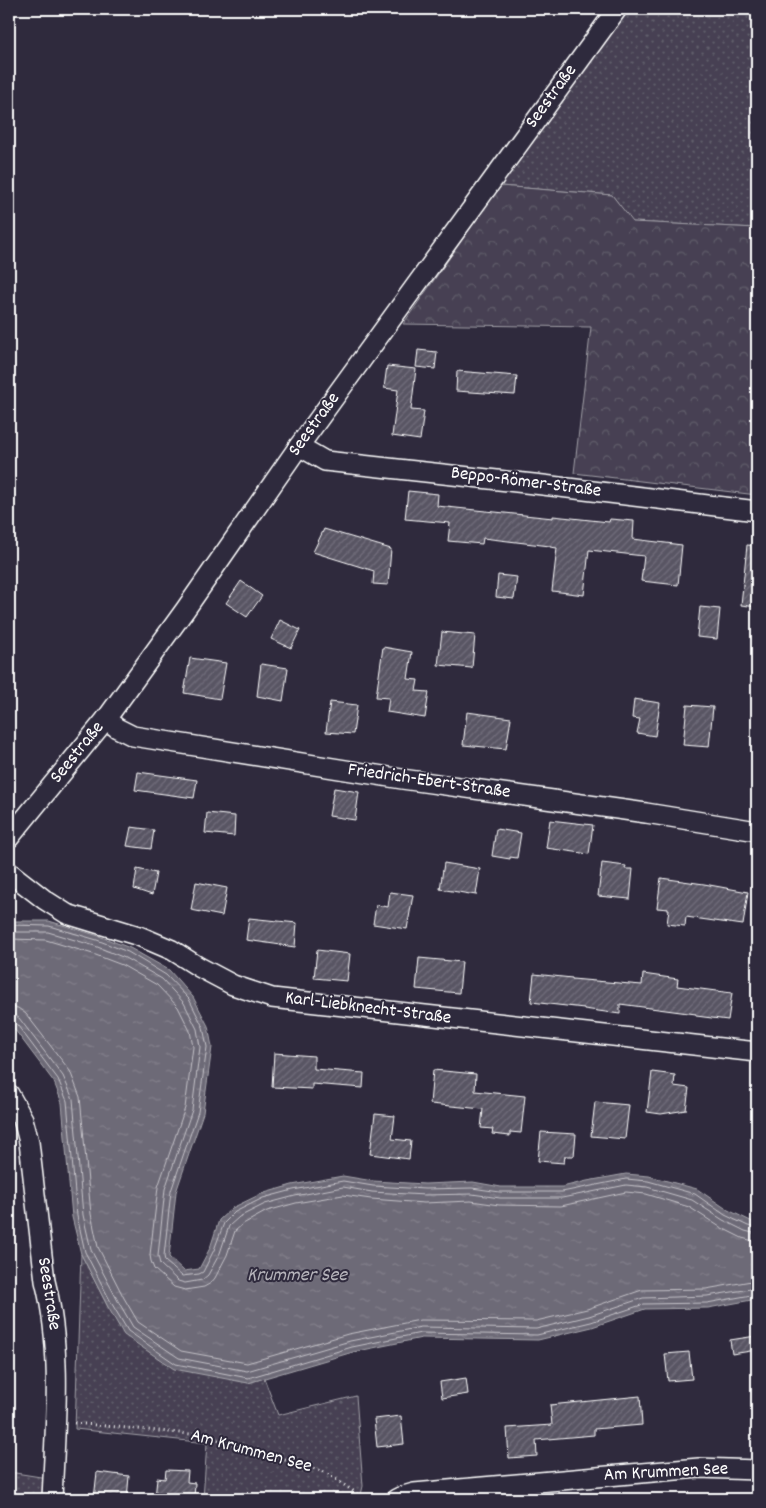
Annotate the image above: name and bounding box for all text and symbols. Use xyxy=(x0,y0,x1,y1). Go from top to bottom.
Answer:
street label: Seestraße xyxy=(519,59,585,135)
street label: Seestraße xyxy=(282,387,348,463)
street label: Beppo-Römer-Straße xyxy=(449,460,603,506)
street label: Seestraße xyxy=(44,716,112,790)
street label: Friedrich-Ebert-Straße xyxy=(346,757,512,807)
street label: Karl-Liebknecht-Straße xyxy=(283,985,453,1033)
street label: Seestraße xyxy=(29,1256,67,1332)
water label: Krummer See xyxy=(247,1262,348,1290)
street label: Am Krummen See xyxy=(187,1423,315,1481)
street label: Am Krummen See xyxy=(603,1456,729,1490)

